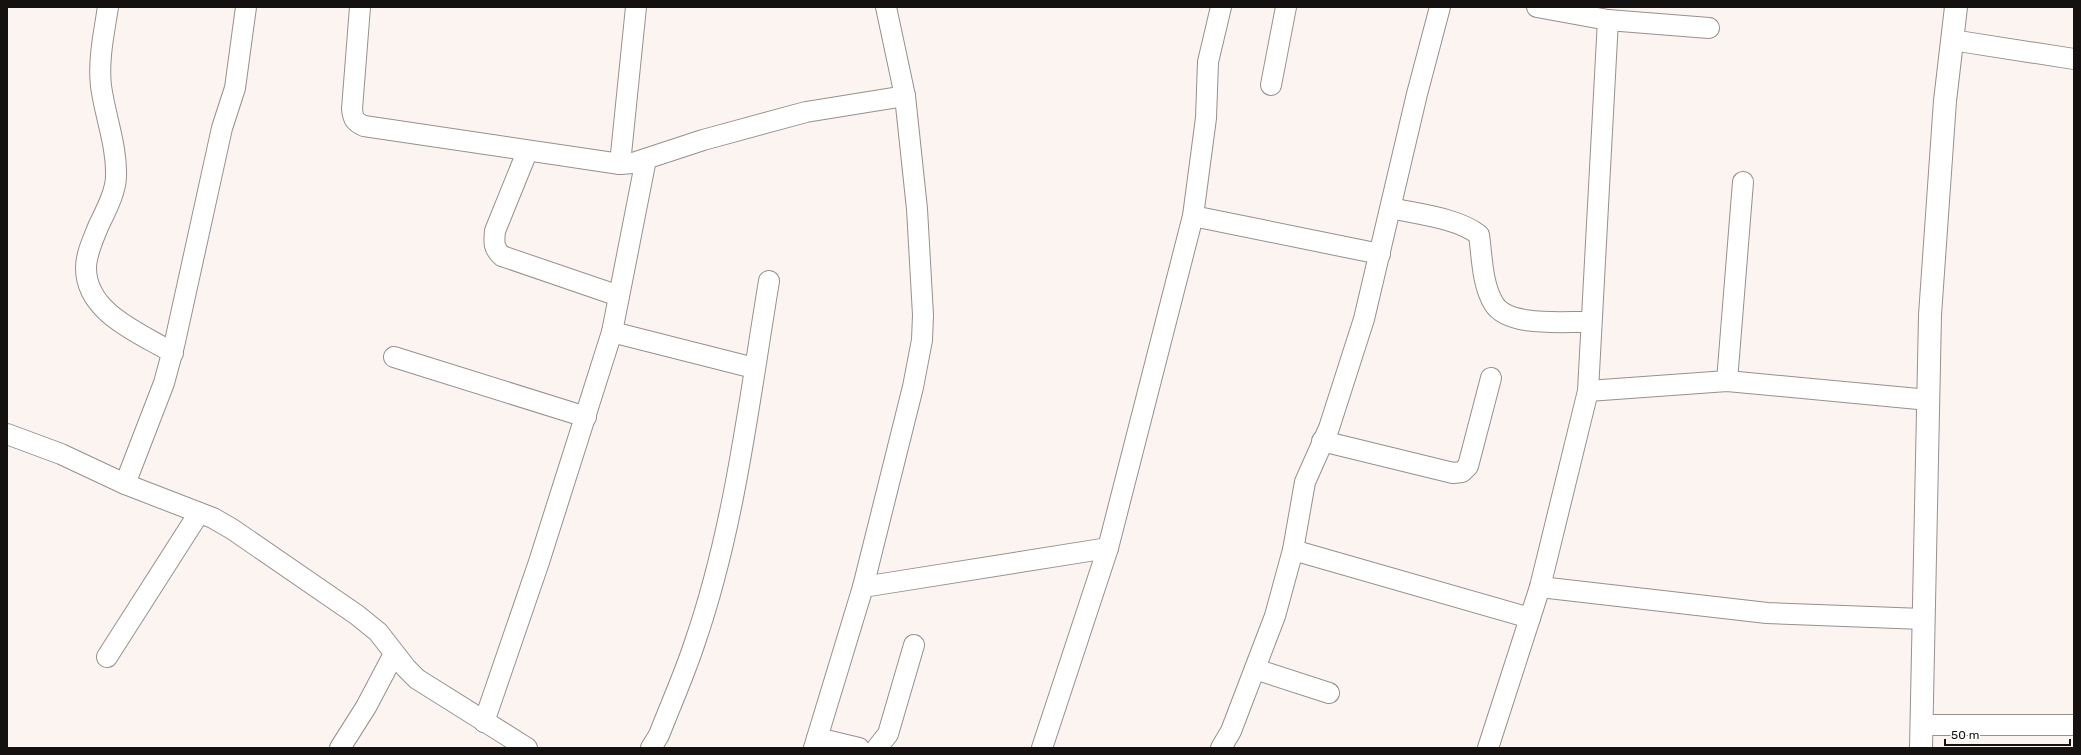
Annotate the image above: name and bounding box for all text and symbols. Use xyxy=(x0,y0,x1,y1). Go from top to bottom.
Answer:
scale bar xyxy=(1945,721,2070,747)
text: 50 m xyxy=(1951,728,1979,742)

